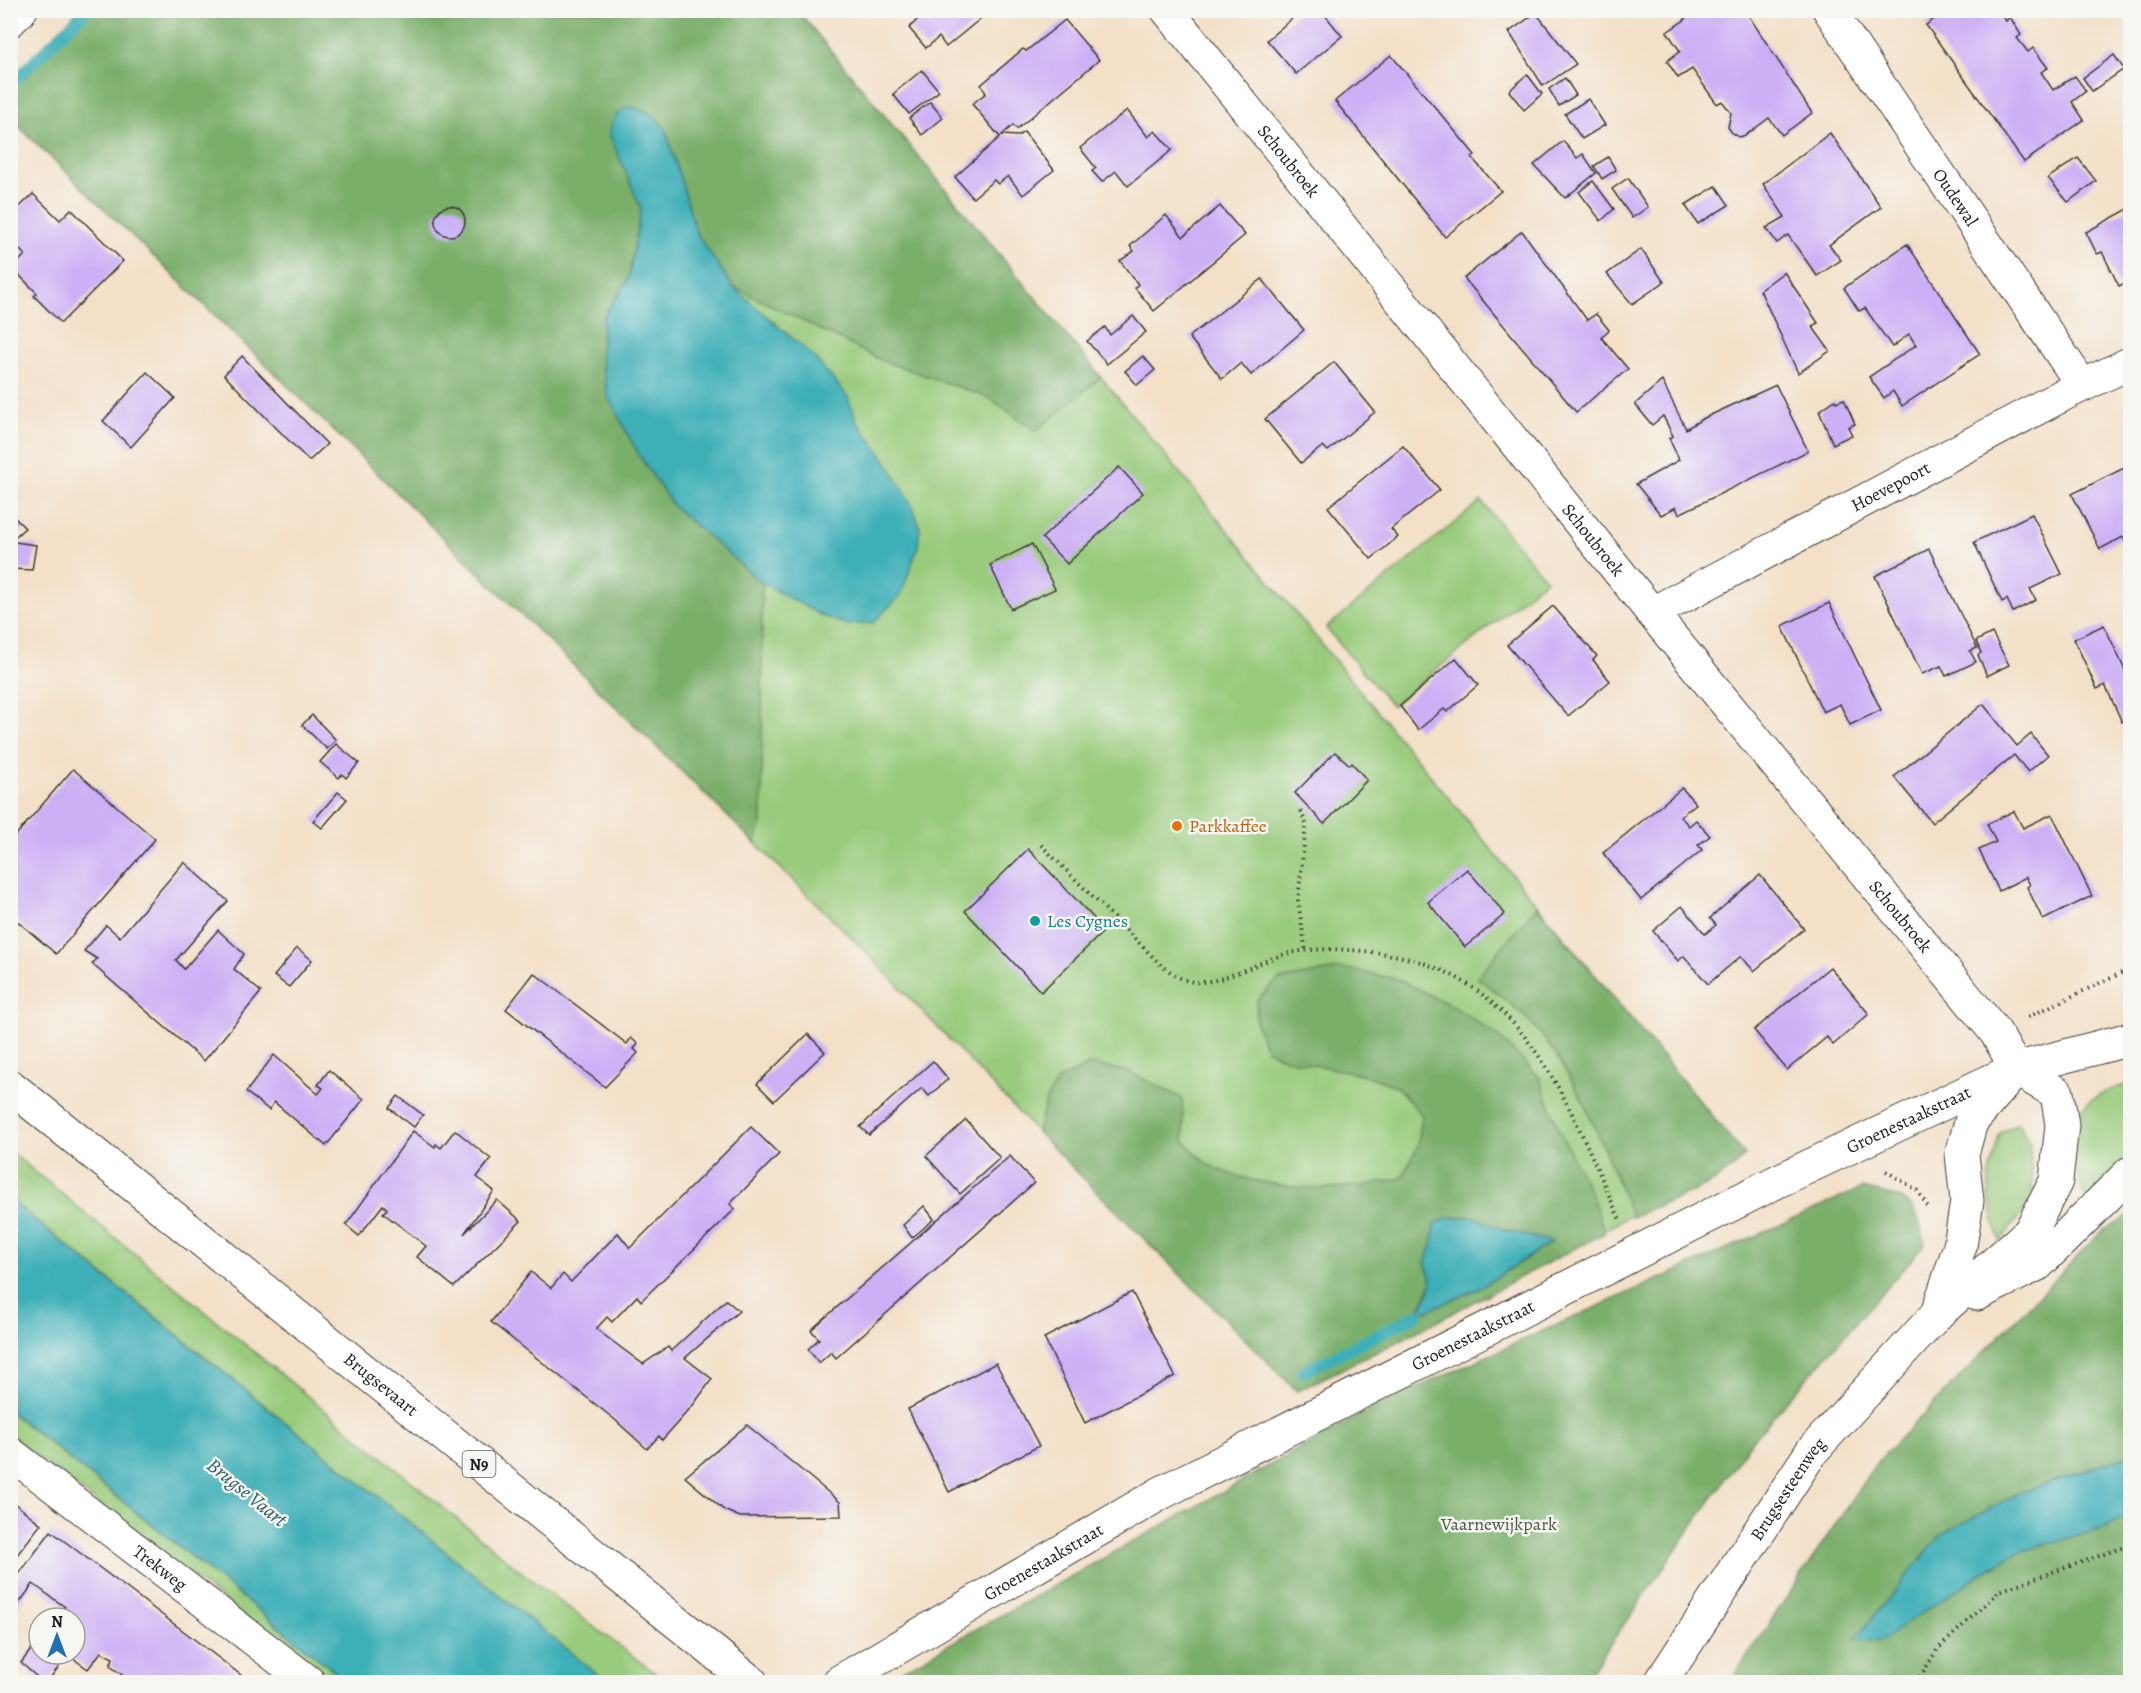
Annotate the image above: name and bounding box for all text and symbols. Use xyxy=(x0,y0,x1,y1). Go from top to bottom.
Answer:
street label: Schoubroek xyxy=(1252,120,1325,203)
street label: Oudewal xyxy=(1927,164,1984,232)
street label: Hoevepoort xyxy=(1847,456,1934,517)
street label: Schoubroek xyxy=(1557,498,1630,581)
place label: Parkkaffee xyxy=(1189,814,1267,838)
marker: Parkkaffee xyxy=(1170,819,1184,833)
street label: Schoubroek xyxy=(1864,875,1937,958)
place label: Les Cygnes xyxy=(1047,909,1128,933)
marker: Les Cygnes xyxy=(1028,914,1042,928)
street label: Groenestaakstraat xyxy=(1842,1080,1975,1159)
street label: Groenestaakstraat xyxy=(1407,1294,1539,1376)
street label: Brugsevaart xyxy=(339,1347,423,1422)
street label: Brugsesteenweg xyxy=(1745,1432,1831,1545)
road number: N9 xyxy=(462,1451,496,1477)
water label: Brugse Vaart xyxy=(201,1452,293,1534)
park label: Vaarnewijkpark xyxy=(1440,1512,1557,1536)
street label: Groenestaakstraat xyxy=(979,1517,1108,1607)
street label: Trekweg xyxy=(128,1539,192,1596)
north arrow xyxy=(27,1606,87,1666)
text: N xyxy=(51,1611,63,1633)

